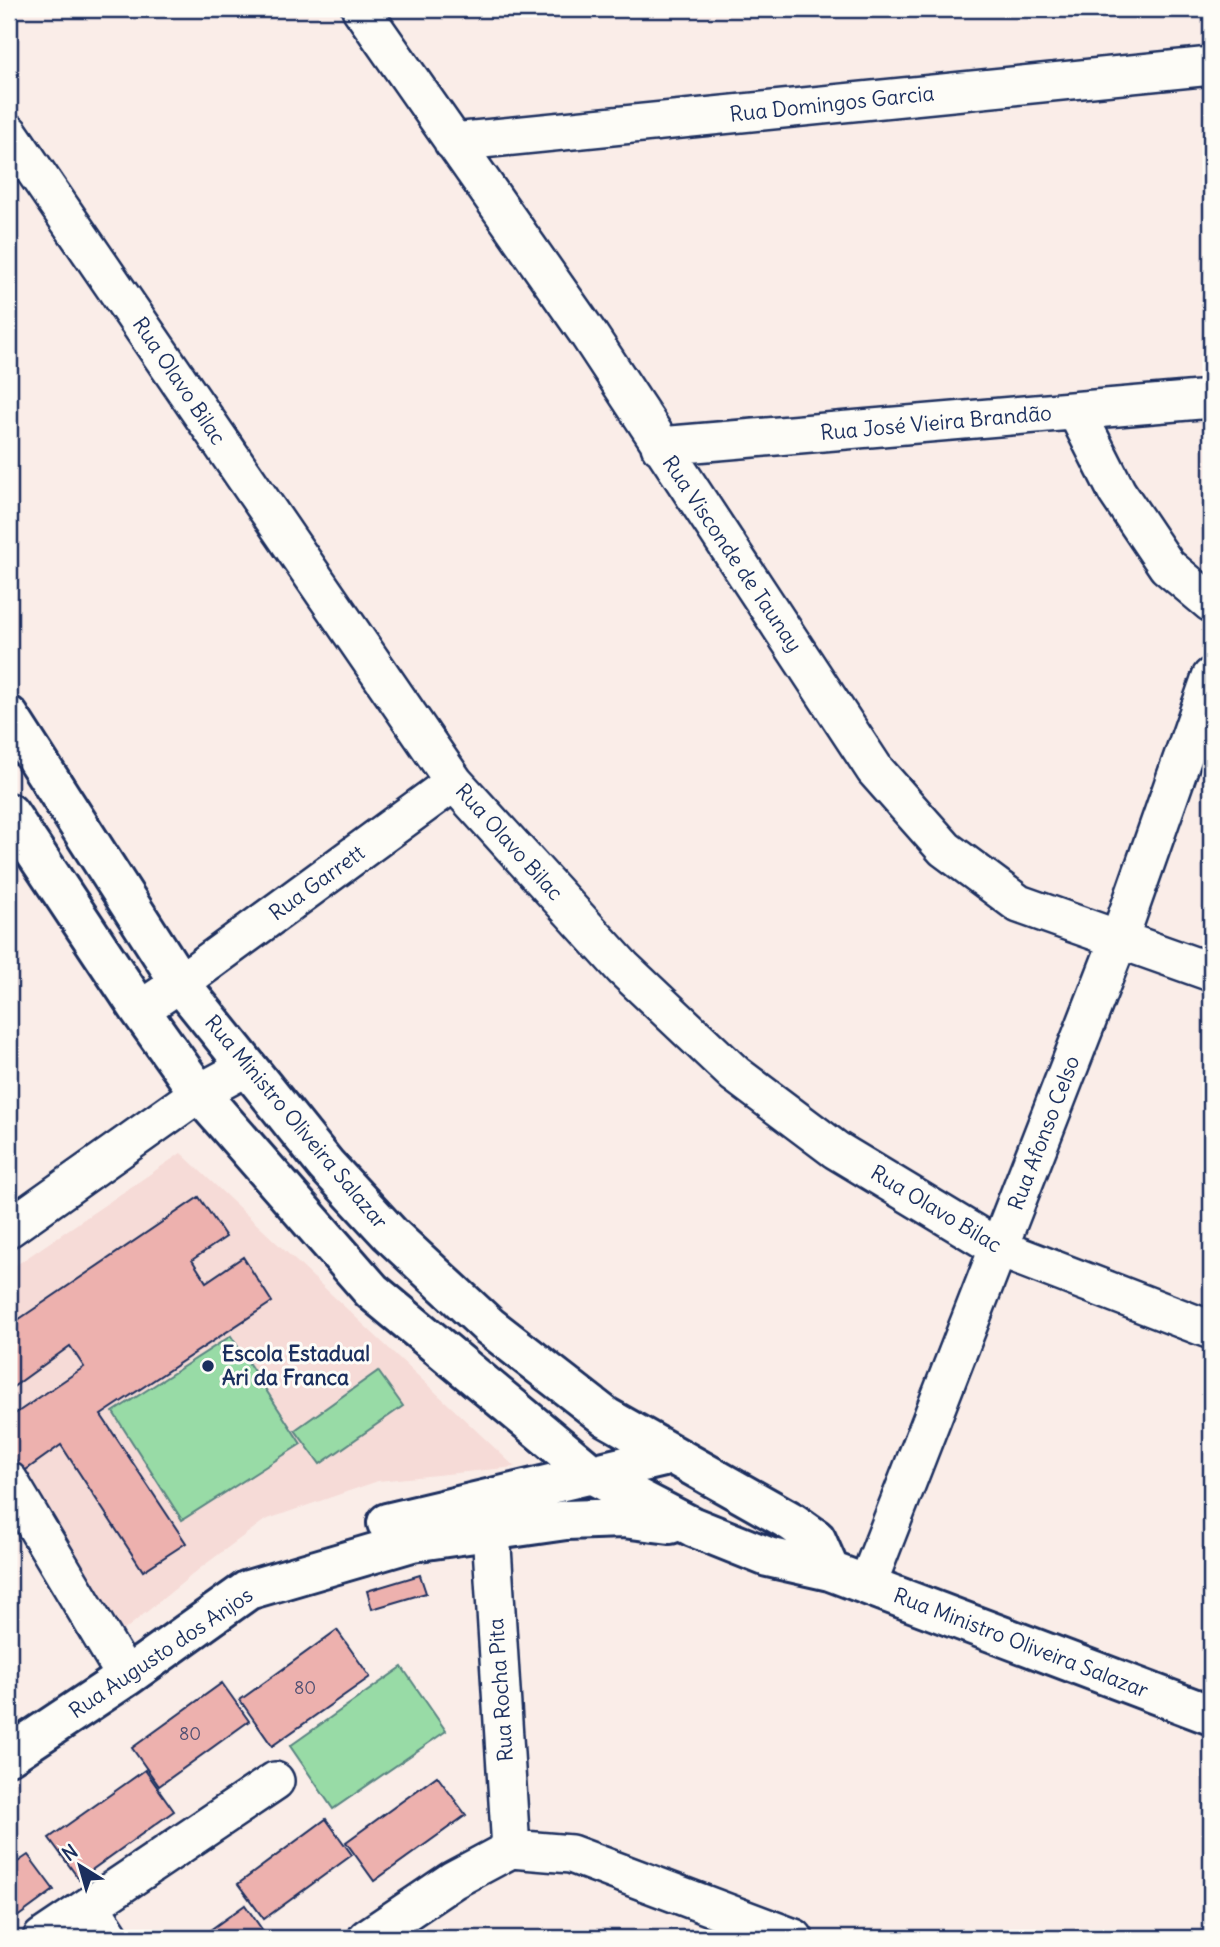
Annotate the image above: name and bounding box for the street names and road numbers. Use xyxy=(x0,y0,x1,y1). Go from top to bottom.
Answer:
street label: Rua Domingos Garcia xyxy=(728,79,935,128)
street label: Rua Olavo Bilac xyxy=(127,312,232,450)
street label: Rua José Vieira Brandão xyxy=(819,399,1053,446)
street label: Rua Visconde de Taunay xyxy=(657,450,808,657)
street label: Rua Olavo Bilac xyxy=(450,778,569,906)
street label: Rua Garrett xyxy=(264,839,370,926)
street label: Rua Ministro Oliveira Salazar xyxy=(199,1009,394,1234)
street label: Rua Afonso Celso xyxy=(1002,1052,1085,1214)
street label: Rua Olavo Bilac xyxy=(866,1159,1007,1258)
street label: Rua Augusto dos Anjos xyxy=(64,1581,258,1724)
street label: Rua Ministro Oliveira Salazar xyxy=(890,1581,1153,1704)
street label: Rua Rocha Pita xyxy=(482,1617,519,1763)

